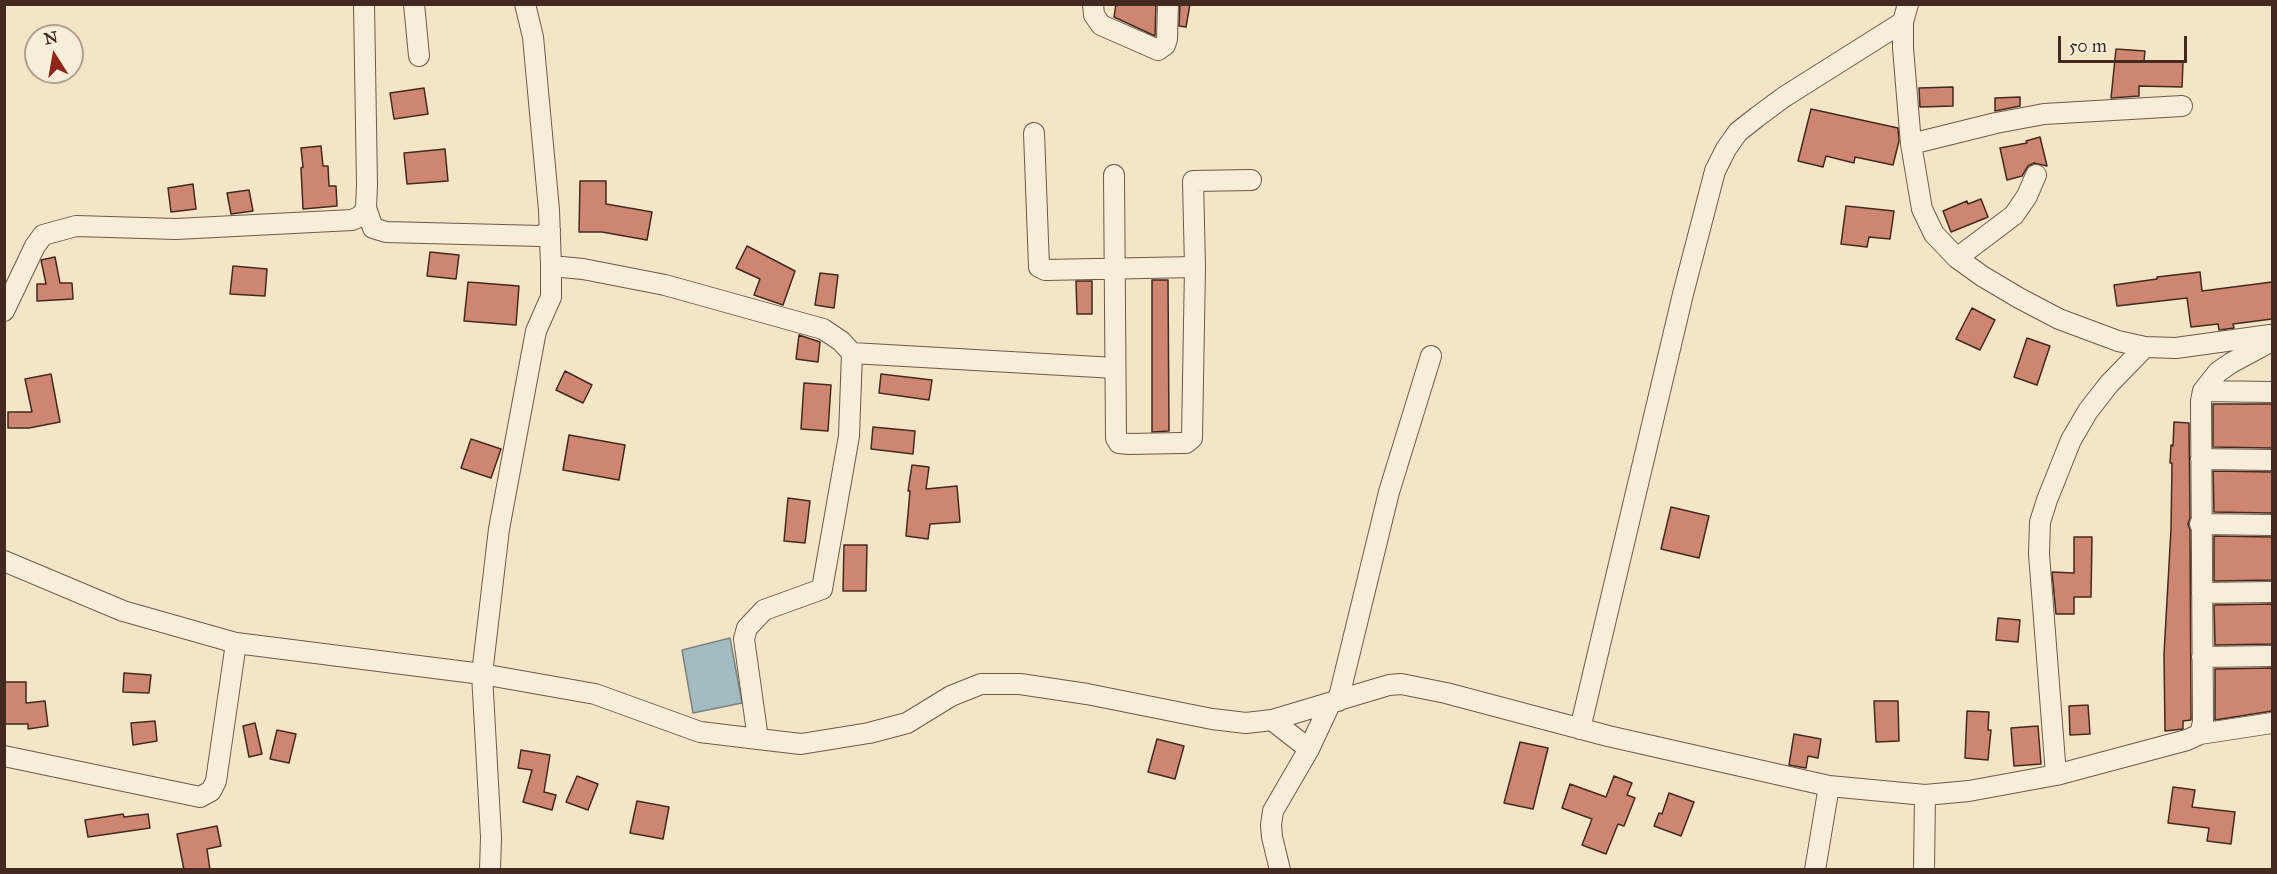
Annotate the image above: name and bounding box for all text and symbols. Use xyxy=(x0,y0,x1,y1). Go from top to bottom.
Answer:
north arrow xyxy=(24,24,84,84)
scale bar xyxy=(2061,24,2190,62)
text: N xyxy=(42,27,59,48)
text: 50 m xyxy=(2069,35,2107,57)

